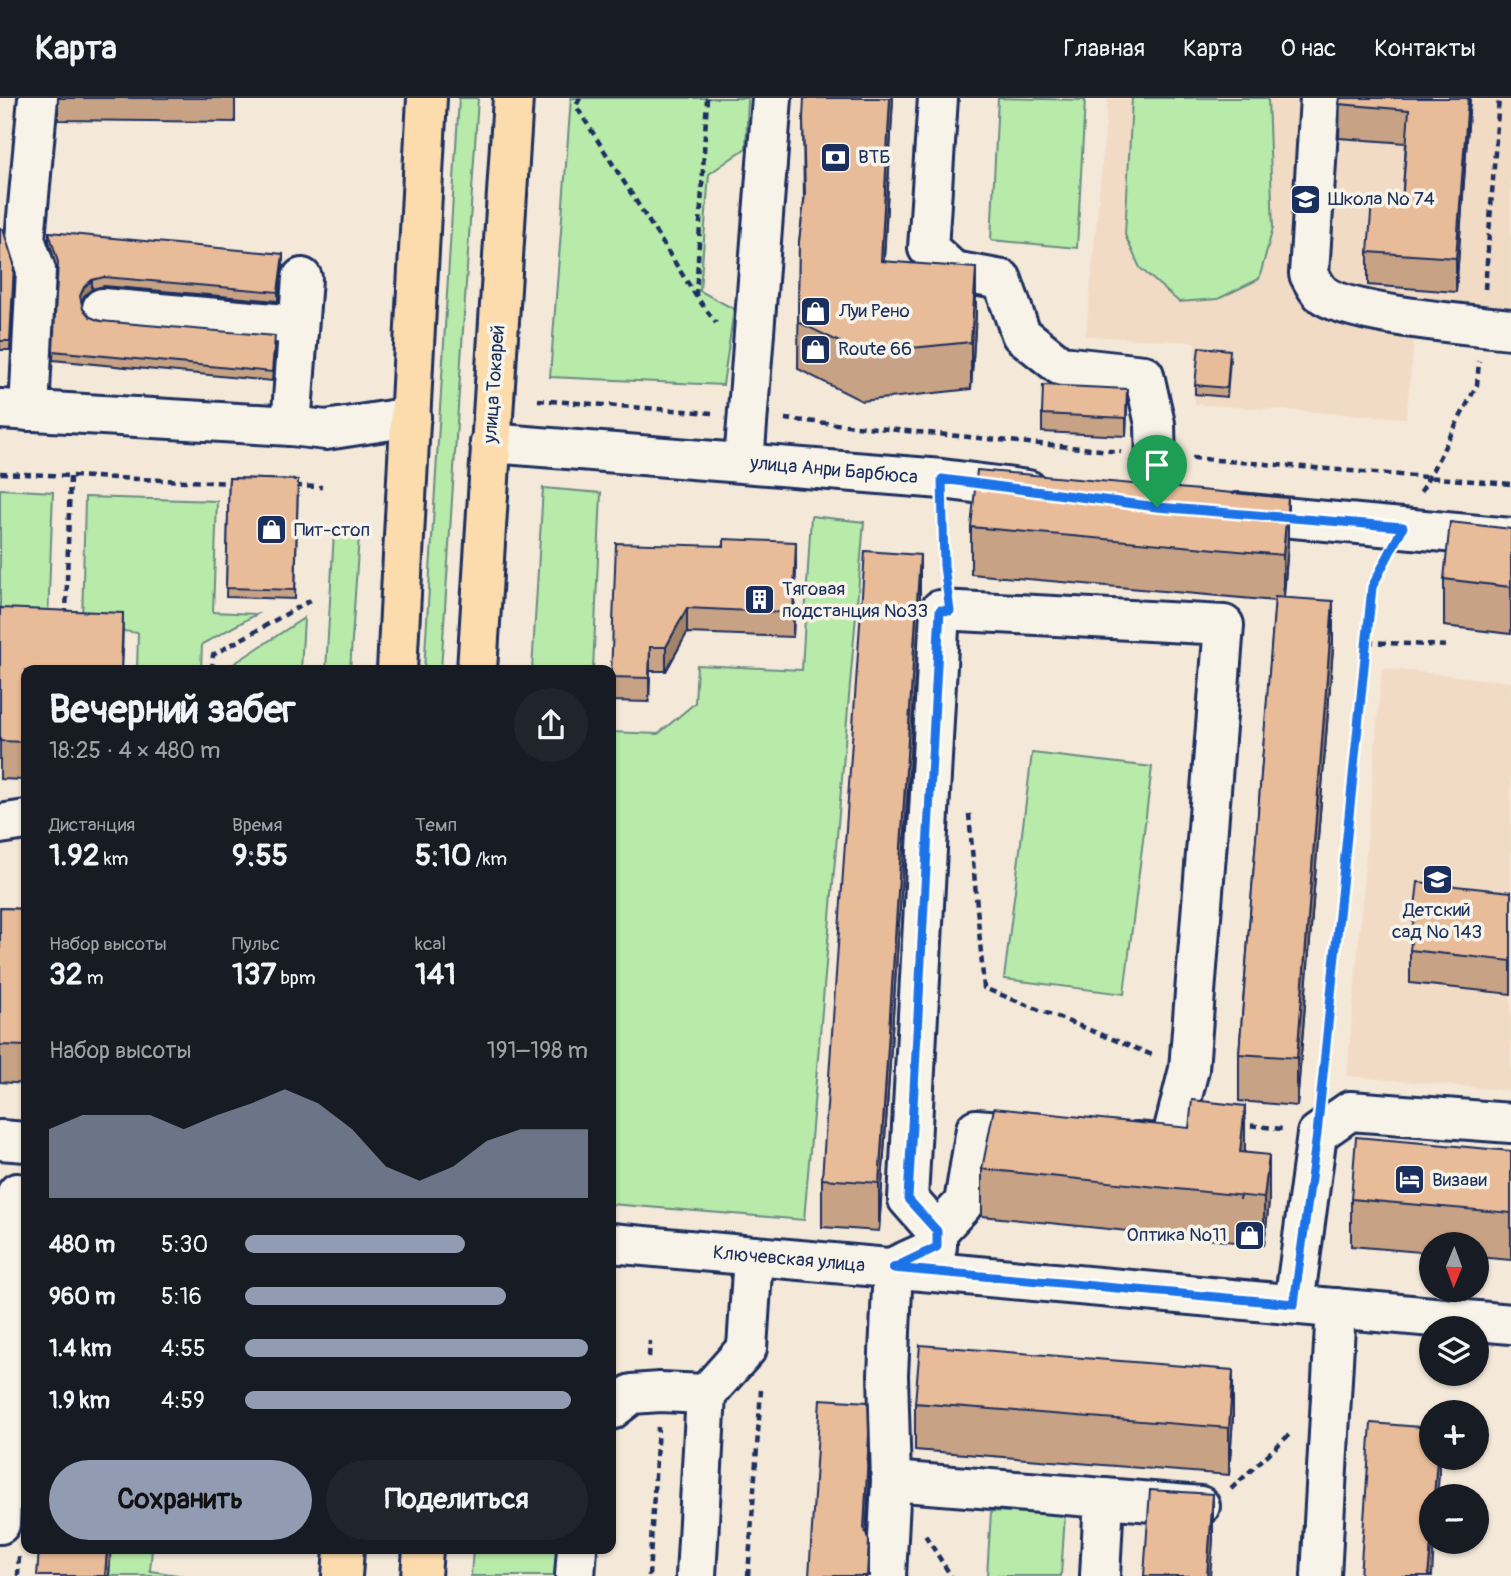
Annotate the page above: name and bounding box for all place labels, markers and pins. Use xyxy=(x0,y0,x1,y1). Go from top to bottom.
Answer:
bank icon: ВТБ xyxy=(818,140,852,174)
place label: ВТБ xyxy=(858,145,891,169)
school or university icon: Школа № 74 xyxy=(1288,182,1322,216)
place label: Школа № 74 xyxy=(1328,187,1435,211)
shop icon: Луи Рено xyxy=(799,294,833,328)
place label: Луи Рено xyxy=(838,299,910,323)
shop icon: Route 66 xyxy=(798,332,832,366)
place label: Route 66 xyxy=(838,337,912,361)
pin xyxy=(1127,435,1187,507)
shop icon: Пит-стоп xyxy=(254,513,288,547)
place label: Пит-стоп xyxy=(294,518,370,542)
place label: Тяговая подстанция №33 xyxy=(782,577,928,623)
building icon: Тяговая подстанция №33 xyxy=(742,583,776,617)
school or university icon: Детский сад № 143 xyxy=(1420,862,1454,896)
place label: Детский сад № 143 xyxy=(1392,898,1482,944)
hotel icon: Визави xyxy=(1392,1163,1426,1197)
place label: Визави xyxy=(1432,1168,1488,1192)
shop icon: Оптика №11 xyxy=(1233,1218,1267,1252)
place label: Оптика №11 xyxy=(1127,1223,1227,1247)

